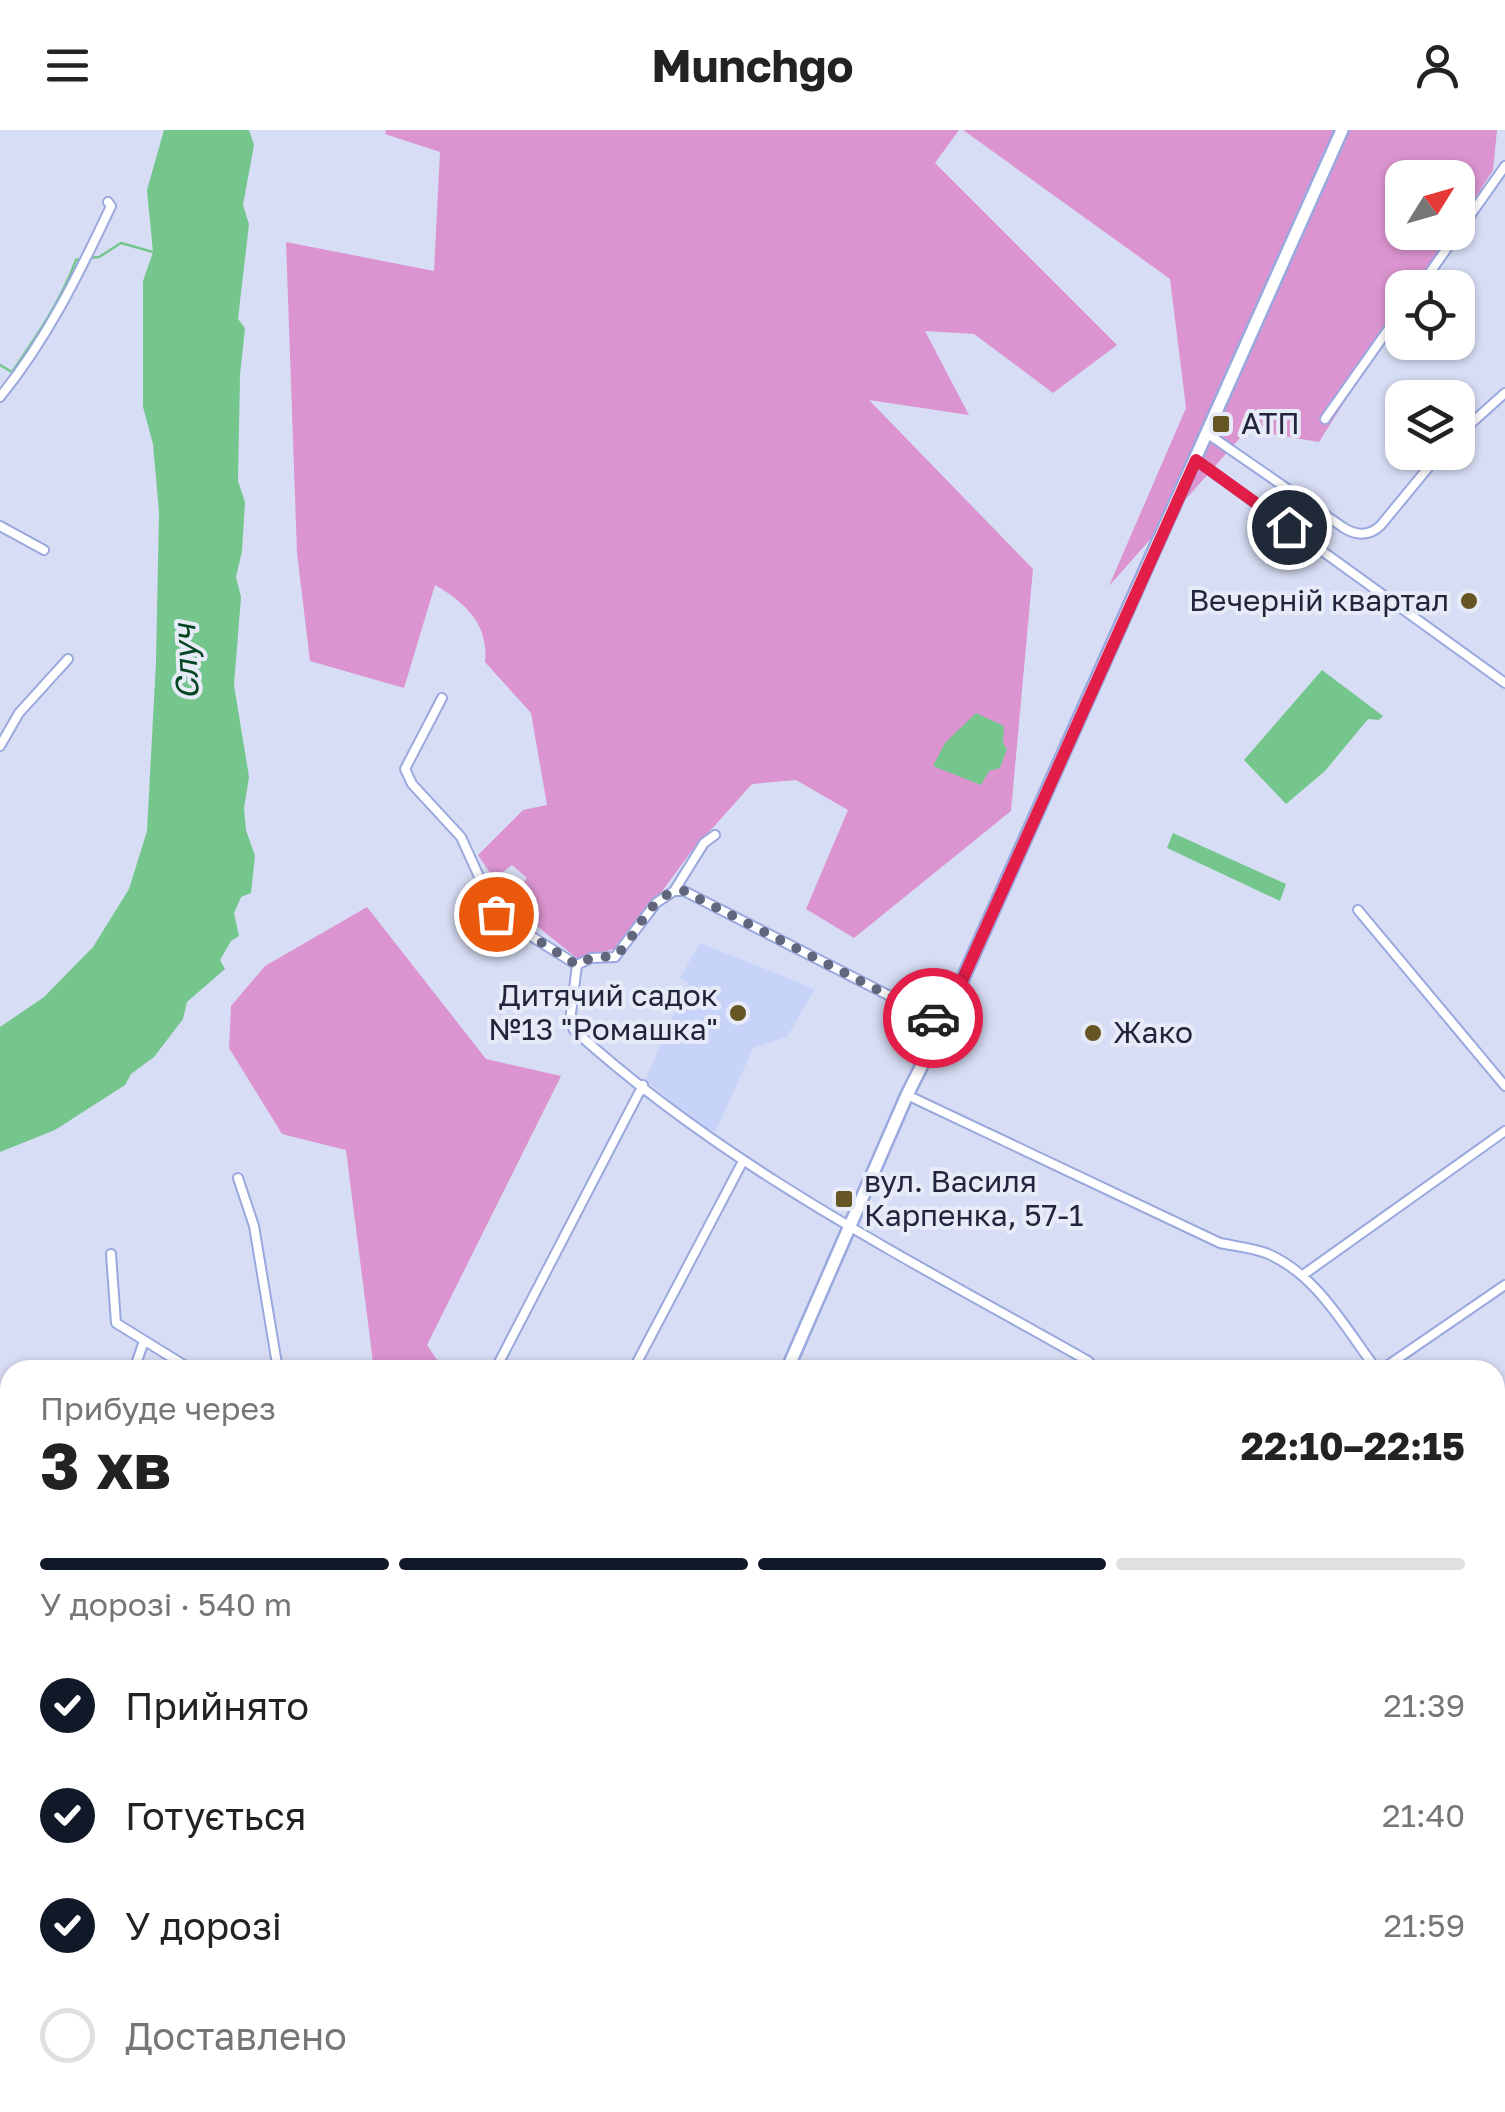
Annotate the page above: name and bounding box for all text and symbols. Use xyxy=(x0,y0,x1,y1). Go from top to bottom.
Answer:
icon: menu xyxy=(40,38,95,93)
text: Munchgo xyxy=(652,38,853,92)
icon: person xyxy=(1410,38,1465,93)
north arrow xyxy=(1385,160,1475,250)
map controls xyxy=(1385,160,1475,470)
button: locate xyxy=(1385,270,1475,360)
button: layers xyxy=(1385,380,1475,470)
place label: АТП xyxy=(1241,405,1300,441)
marker: АТП xyxy=(1210,413,1232,435)
pin xyxy=(1247,485,1332,570)
icon: home xyxy=(1262,500,1317,555)
place label: Вечерній квартал xyxy=(1189,582,1449,618)
marker: Вечерній квартал xyxy=(1458,590,1480,612)
water label: Случ xyxy=(164,621,206,701)
pin xyxy=(454,872,539,957)
icon: bag xyxy=(469,887,524,942)
courier xyxy=(883,968,983,1068)
place label: Дитячий садок №13 "Ромашка" xyxy=(488,977,718,1047)
icon: car xyxy=(906,991,961,1046)
marker: Дитячий садок №13 "Ромашка" xyxy=(727,1002,749,1024)
place label: Жако xyxy=(1113,1014,1193,1050)
marker: Жако xyxy=(1082,1022,1104,1044)
place label: вул. Василя Карпенка, 57-1 xyxy=(864,1163,1083,1233)
marker: вул. Василя Карпенка, 57-1 xyxy=(833,1188,855,1210)
text: Прибуде через xyxy=(40,1389,276,1427)
text: 22:10–22:15 xyxy=(1241,1423,1465,1468)
text: 3 хв xyxy=(40,1425,171,1503)
text: У дорозі · 540 m xyxy=(40,1585,292,1623)
icon: check xyxy=(40,1678,95,1733)
text: Прийнято xyxy=(125,1683,309,1728)
text: 21:39 xyxy=(1383,1686,1465,1724)
icon: check xyxy=(40,1788,95,1843)
text: Готується xyxy=(125,1793,306,1838)
text: 21:40 xyxy=(1382,1796,1465,1834)
icon: check xyxy=(40,1898,95,1953)
text: У дорозі xyxy=(125,1903,282,1948)
text: 21:59 xyxy=(1383,1906,1465,1944)
text: Доставлено xyxy=(125,2013,347,2058)

